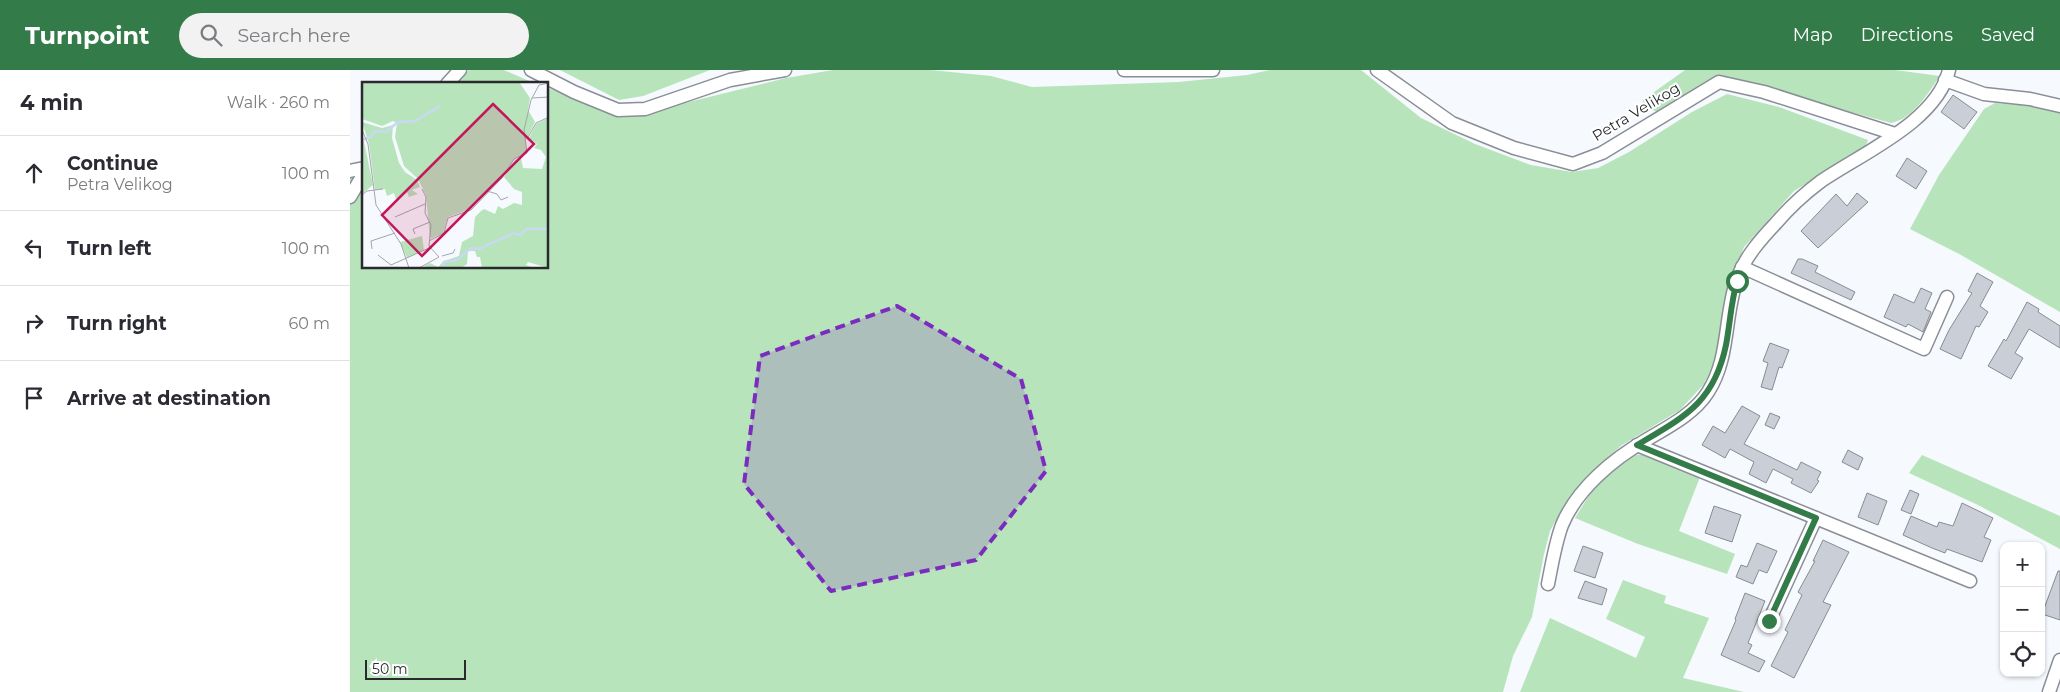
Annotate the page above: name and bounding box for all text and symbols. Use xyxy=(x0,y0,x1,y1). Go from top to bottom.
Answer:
search box xyxy=(179,13,529,58)
text: Turnpoint xyxy=(25,21,149,50)
icon: search xyxy=(197,21,225,49)
text: Search here xyxy=(237,24,350,47)
text: Map xyxy=(1793,24,1833,46)
text: Directions xyxy=(1861,24,1953,46)
text: Saved xyxy=(1981,24,2035,46)
street label: Petra Velikog xyxy=(1588,78,1683,145)
inset map xyxy=(362,82,549,269)
text: 4 min xyxy=(20,90,83,115)
text: Walk · 260 m xyxy=(227,93,330,112)
text: Continue xyxy=(67,152,158,175)
icon: ahead xyxy=(20,159,48,187)
text: 100 m xyxy=(282,164,330,183)
text: Petra Velikog xyxy=(67,175,173,194)
icon: left xyxy=(20,234,48,262)
text: Turn left xyxy=(67,237,152,260)
text: 100 m xyxy=(282,239,330,258)
route start xyxy=(1726,270,1749,293)
icon: right xyxy=(20,309,48,337)
text: Turn right xyxy=(67,312,167,335)
text: 60 m xyxy=(288,314,330,333)
icon: arrive xyxy=(20,384,48,412)
text: Arrive at destination xyxy=(67,387,271,410)
map controls xyxy=(2000,542,2045,677)
button: + xyxy=(2000,542,2045,587)
button: − xyxy=(2000,587,2045,632)
route end xyxy=(1758,610,1781,633)
button: locate xyxy=(2000,632,2045,677)
scale bar xyxy=(365,657,466,680)
text: 50 m xyxy=(372,660,408,678)

